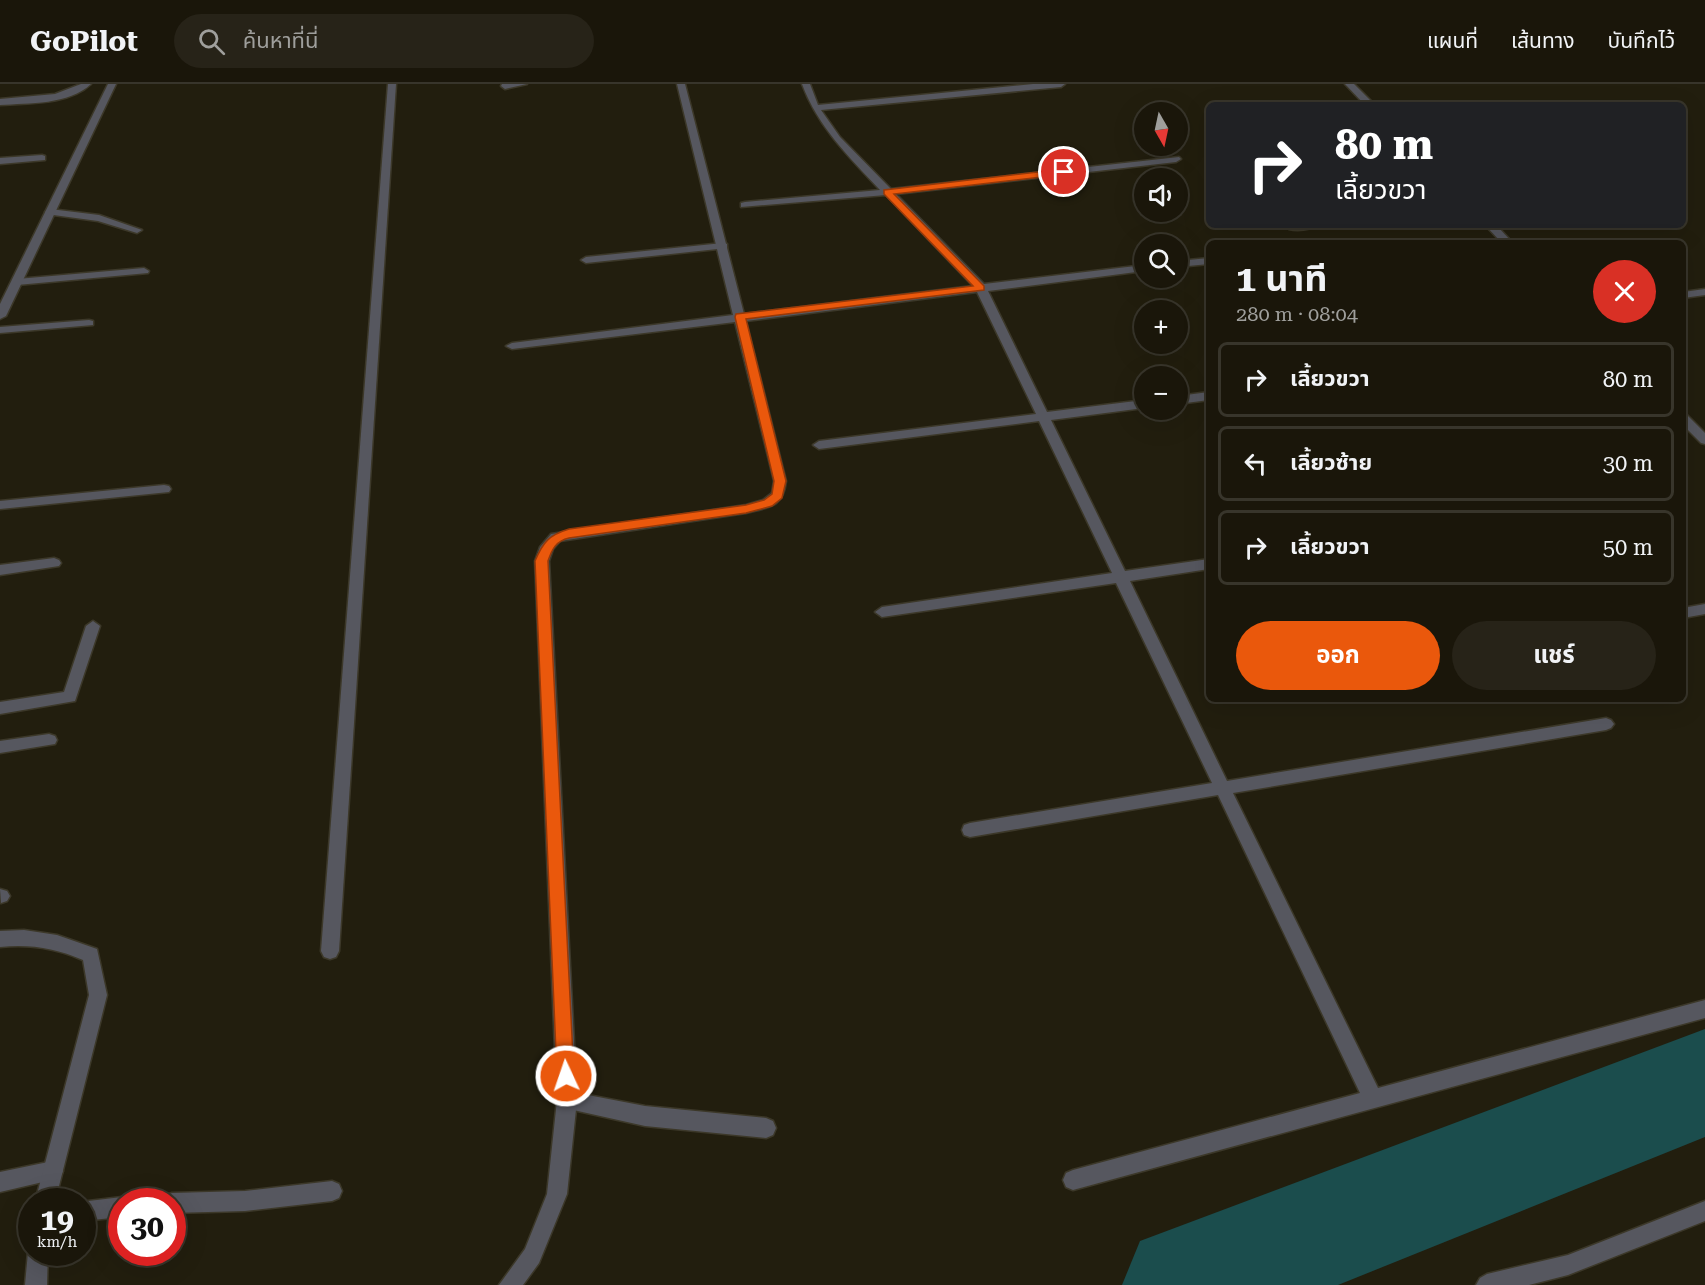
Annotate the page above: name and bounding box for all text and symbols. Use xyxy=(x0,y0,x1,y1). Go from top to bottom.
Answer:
search box xyxy=(174,14,594,68)
text: GoPilot xyxy=(30,25,138,58)
icon: search xyxy=(195,25,228,58)
text: ค้นหาที่นี่ xyxy=(243,28,319,53)
text: แผนที่ xyxy=(1427,29,1478,53)
text: เส้นทาง xyxy=(1511,29,1575,53)
text: บันทึกไว้ xyxy=(1608,29,1675,53)
north arrow xyxy=(1134,102,1188,156)
map controls xyxy=(1134,102,1188,420)
text: 80 m xyxy=(1335,120,1433,169)
icon: right xyxy=(1236,126,1314,204)
pin xyxy=(1038,146,1089,197)
icon: arrive xyxy=(1047,155,1080,188)
button: sound xyxy=(1134,168,1188,222)
text: เลี้ยวขวา xyxy=(1335,174,1426,206)
button: search xyxy=(1134,234,1188,288)
text: 1 นาที xyxy=(1236,258,1327,300)
button: close xyxy=(1593,260,1656,323)
button: + xyxy=(1134,300,1188,354)
text: 280 m · 08:04 xyxy=(1236,302,1358,326)
icon: right xyxy=(1239,363,1272,396)
button: − xyxy=(1134,366,1188,420)
text: เลี้ยวขวา xyxy=(1290,366,1370,391)
text: 80 m xyxy=(1603,367,1653,392)
icon: left xyxy=(1239,447,1272,480)
text: เลี้ยวซ้าย xyxy=(1290,450,1372,475)
text: 30 m xyxy=(1603,451,1653,476)
icon: right xyxy=(1239,531,1272,564)
text: เลี้ยวขวา xyxy=(1290,534,1370,559)
text: 50 m xyxy=(1603,535,1653,560)
button: ออก xyxy=(1236,621,1440,690)
button: แชร์ xyxy=(1452,621,1656,690)
position arrow xyxy=(534,1044,598,1108)
speed limit sign: 30 xyxy=(108,1188,186,1266)
text: 19 xyxy=(40,1202,74,1237)
text: km/h xyxy=(37,1233,77,1251)

